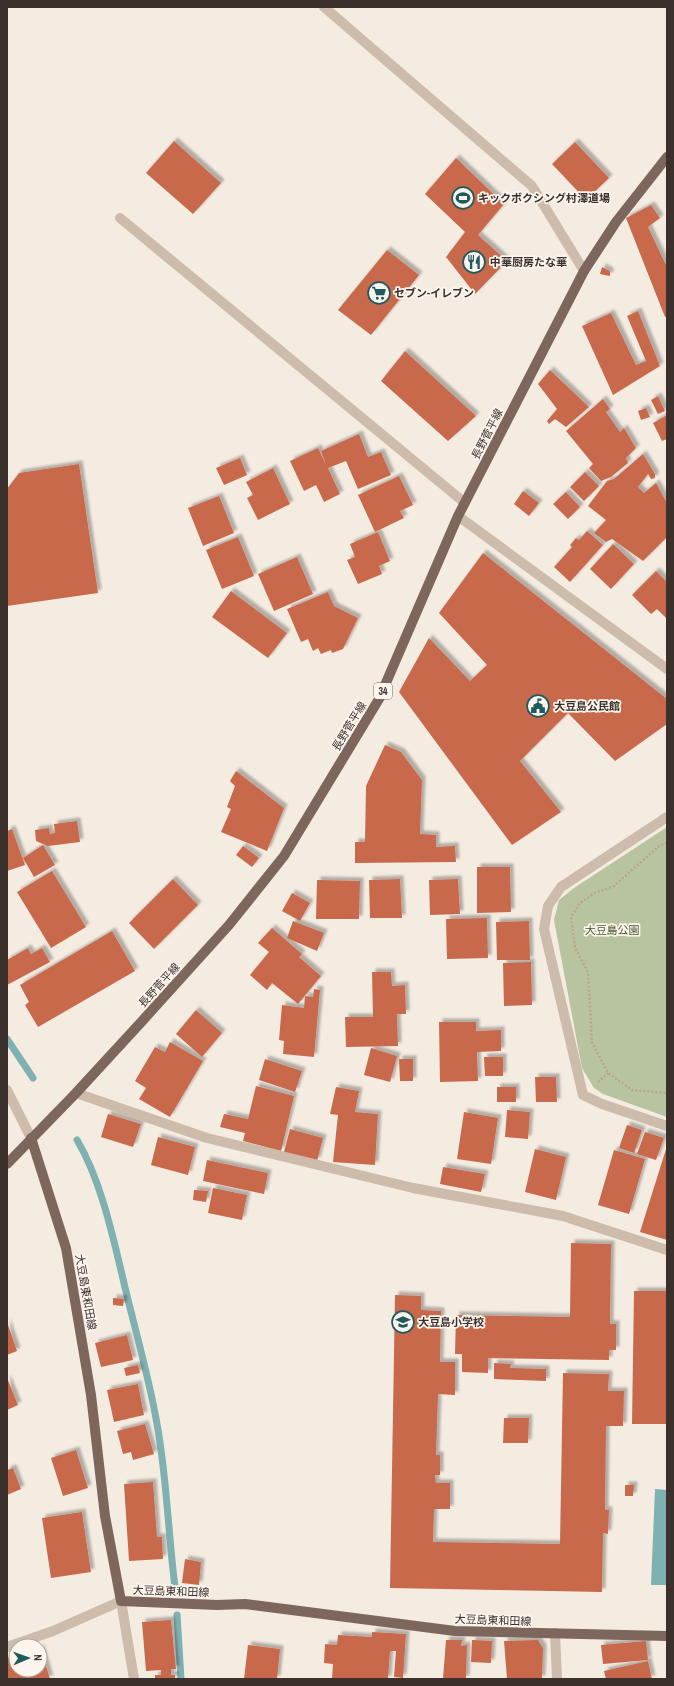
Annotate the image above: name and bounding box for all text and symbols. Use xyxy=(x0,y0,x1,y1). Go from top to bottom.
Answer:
sports icon: キックボクシング村澤道場 xyxy=(450,185,476,211)
place label: キックボクシング村澤道場 xyxy=(478,191,610,205)
restaurant icon: 中華厨房たな華 xyxy=(461,249,487,275)
place label: 中華厨房たな華 xyxy=(490,255,567,269)
supermarket icon: セブン-イレブン xyxy=(366,280,392,306)
place label: セブン-イレブン xyxy=(394,286,474,300)
street label: 長野菅平線 xyxy=(468,406,506,462)
road number: 34 xyxy=(374,683,392,699)
public building icon: 大豆島公民館 xyxy=(525,693,551,719)
street label: 長野菅平線 xyxy=(329,699,369,753)
place label: 大豆島公民館 xyxy=(554,699,620,713)
park label: 大豆島公園 xyxy=(585,923,640,937)
street label: 長野菅平線 xyxy=(135,960,183,1010)
street label: 大豆島東和田線 xyxy=(72,1253,100,1331)
school or university icon: 大豆島小学校 xyxy=(390,1309,416,1335)
place label: 大豆島小学校 xyxy=(418,1315,484,1329)
street label: 大豆島東和田線 xyxy=(132,1583,210,1599)
street label: 大豆島東和田線 xyxy=(454,1612,532,1628)
north arrow xyxy=(8,1638,48,1678)
text: N xyxy=(31,1654,45,1661)

